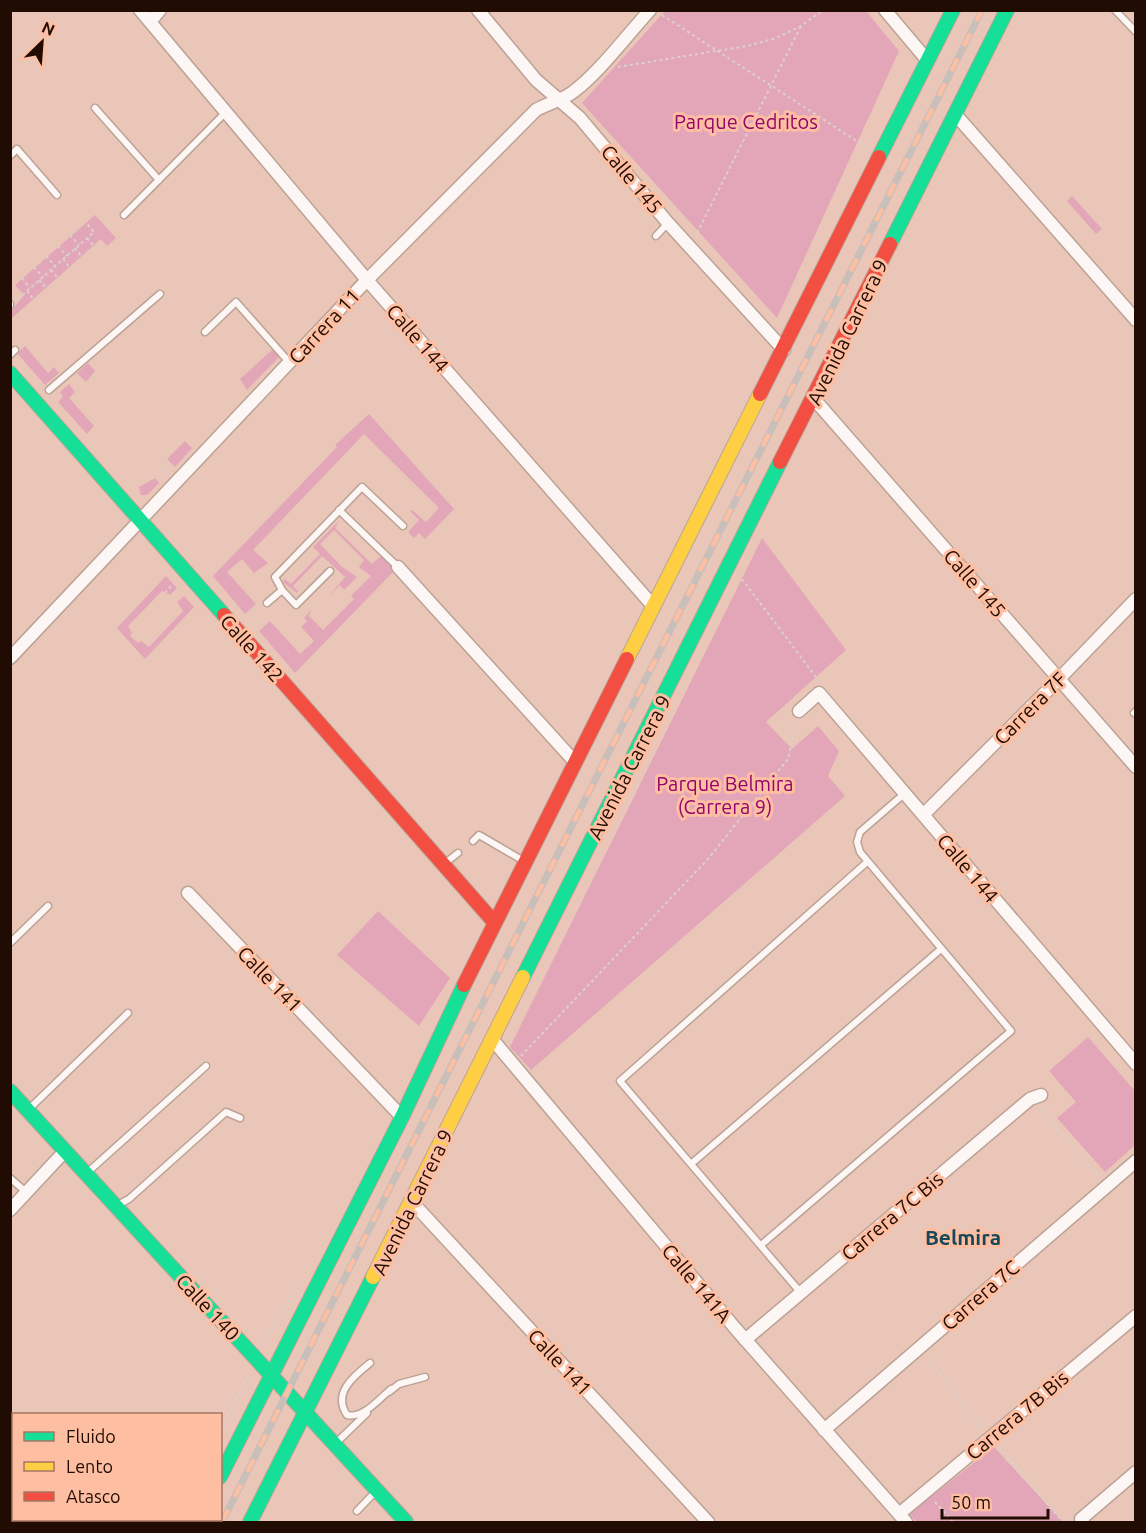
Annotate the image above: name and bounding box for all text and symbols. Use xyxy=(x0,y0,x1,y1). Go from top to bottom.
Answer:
north arrow xyxy=(12,12,72,72)
text: N xyxy=(39,18,58,39)
park label: Parque Cedritos xyxy=(674,110,818,133)
street label: Calle 145 xyxy=(597,140,667,218)
street label: Avenida Carrera 9 xyxy=(802,256,892,408)
street label: Carrera 11 xyxy=(284,284,364,368)
street label: Calle 144 xyxy=(382,299,454,377)
street label: Calle 145 xyxy=(939,544,1011,622)
street label: Calle 142 xyxy=(216,610,288,686)
street label: Carrera 7F xyxy=(989,667,1071,749)
street label: Avenida Carrera 9 xyxy=(583,691,675,843)
park label: Parque Belmira (Carrera 9) xyxy=(656,772,794,818)
street label: Calle 144 xyxy=(933,829,1003,907)
street label: Calle 141 xyxy=(233,941,307,1017)
street label: Avenida Carrera 9 xyxy=(367,1126,457,1278)
street label: Carrera 7C Bis xyxy=(837,1167,947,1265)
district label: Belmira xyxy=(925,1225,1001,1249)
street label: Calle 141A xyxy=(657,1239,737,1327)
street label: Carrera 7C xyxy=(937,1255,1023,1335)
street label: Calle 140 xyxy=(171,1269,245,1345)
street label: Calle 141 xyxy=(523,1324,597,1400)
street label: Carrera 7B Bis xyxy=(961,1366,1073,1464)
legend xyxy=(12,1413,222,1521)
text: Fluido xyxy=(66,1426,116,1446)
text: Lento xyxy=(66,1456,113,1476)
scale bar xyxy=(942,1482,1048,1520)
text: Atasco xyxy=(66,1486,121,1506)
text: 50 m xyxy=(951,1492,991,1512)

